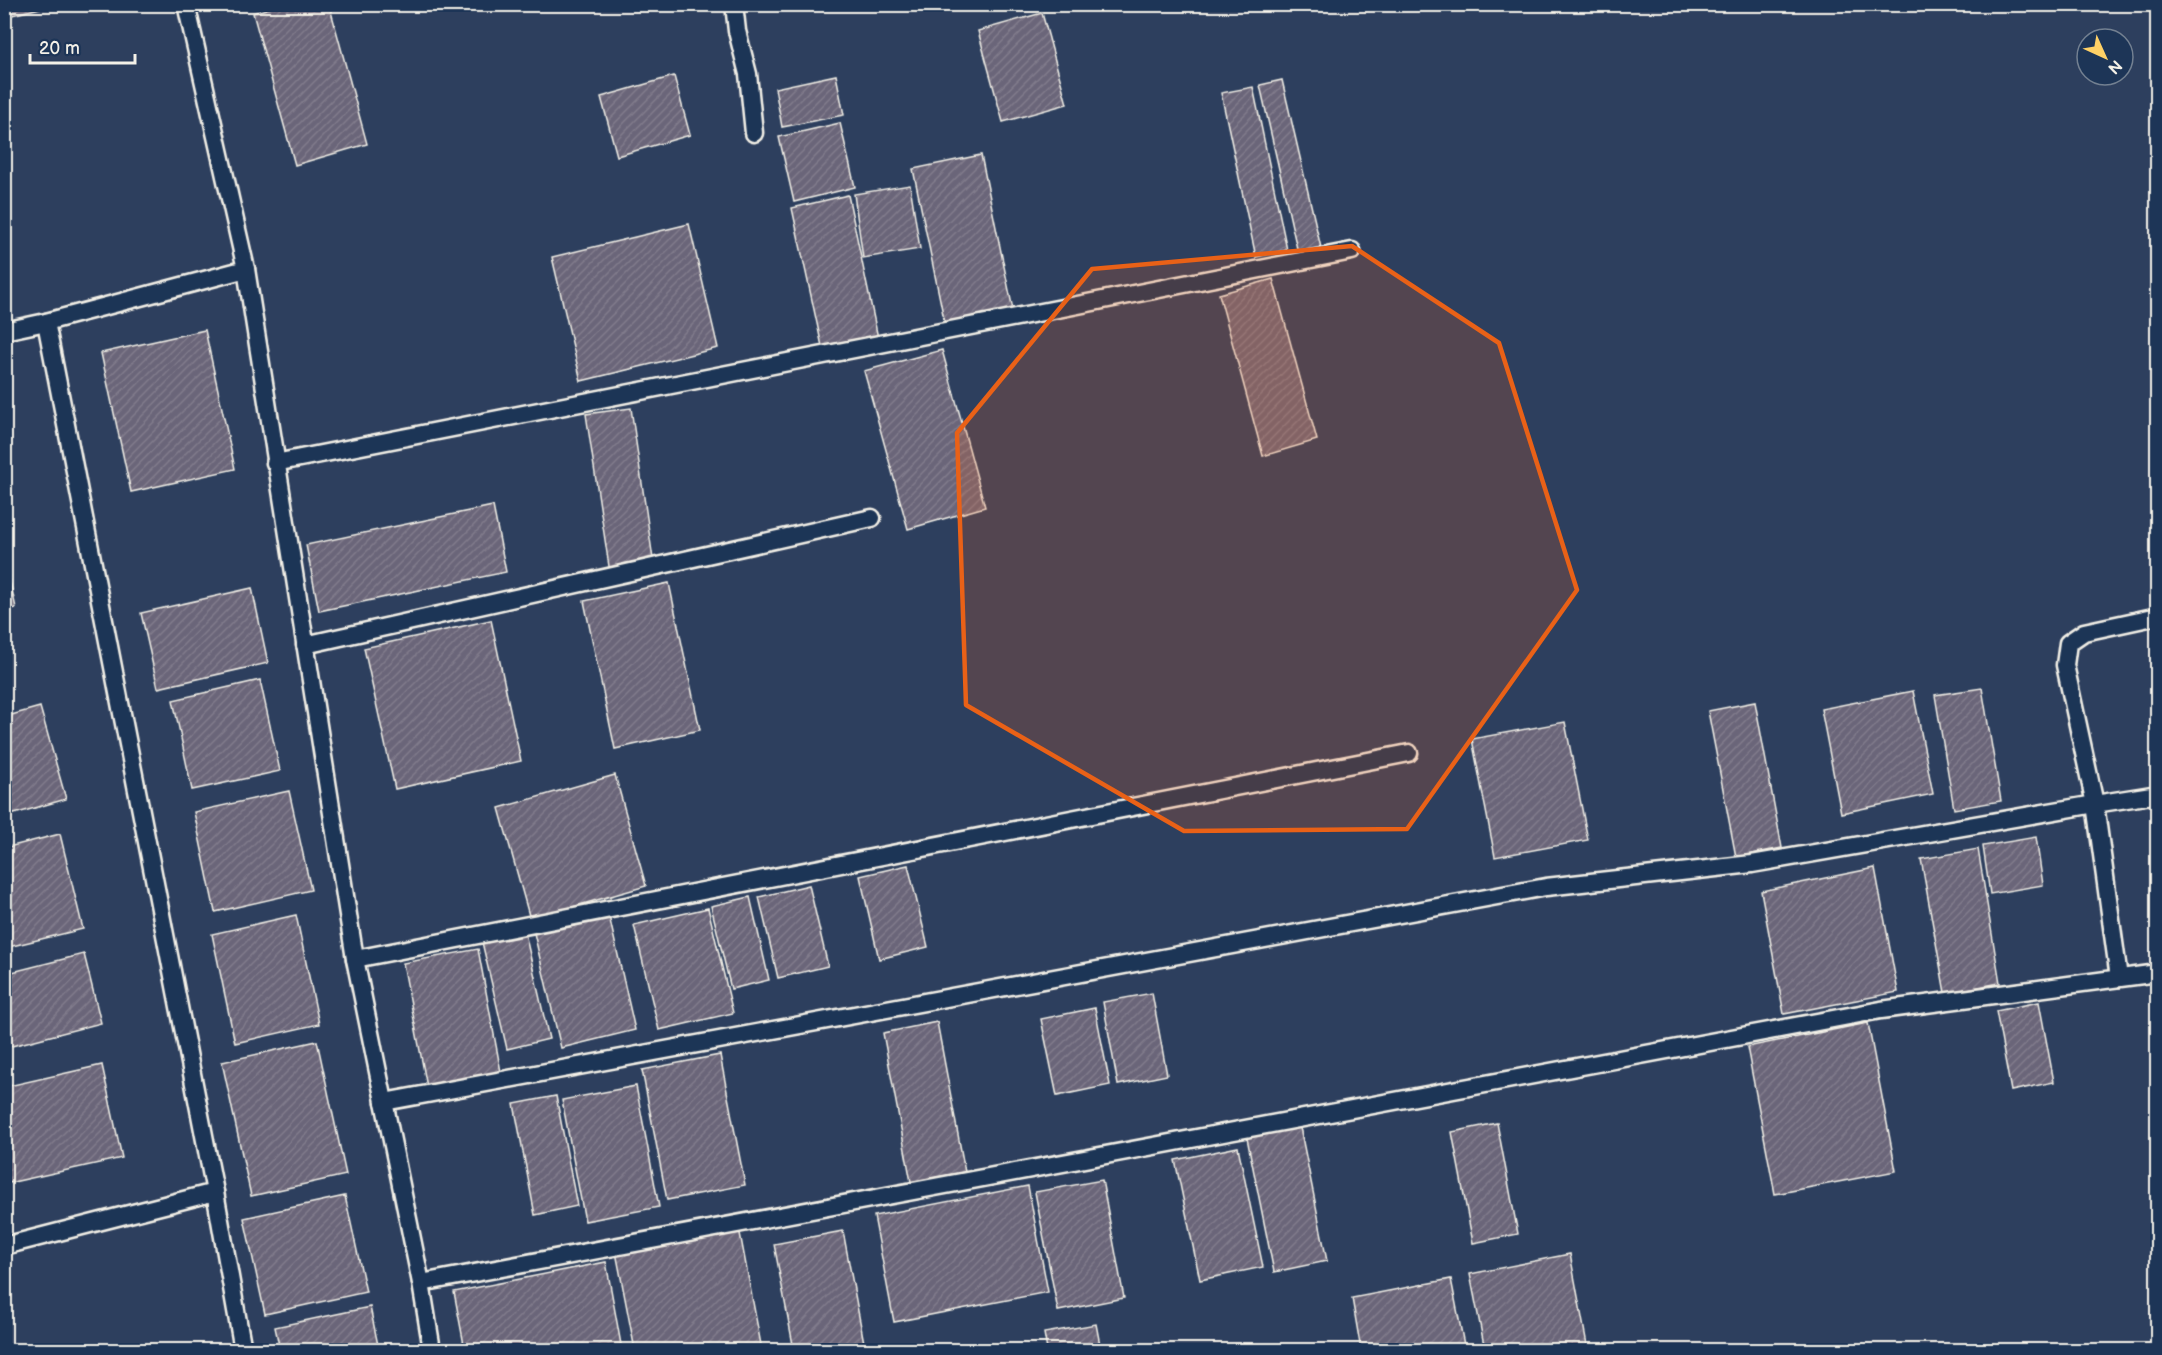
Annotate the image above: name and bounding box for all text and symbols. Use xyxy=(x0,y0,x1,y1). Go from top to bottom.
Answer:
scale bar xyxy=(30,27,135,65)
north arrow xyxy=(2075,27,2135,87)
text: 20 m xyxy=(39,38,80,59)
text: N xyxy=(2104,56,2126,78)

